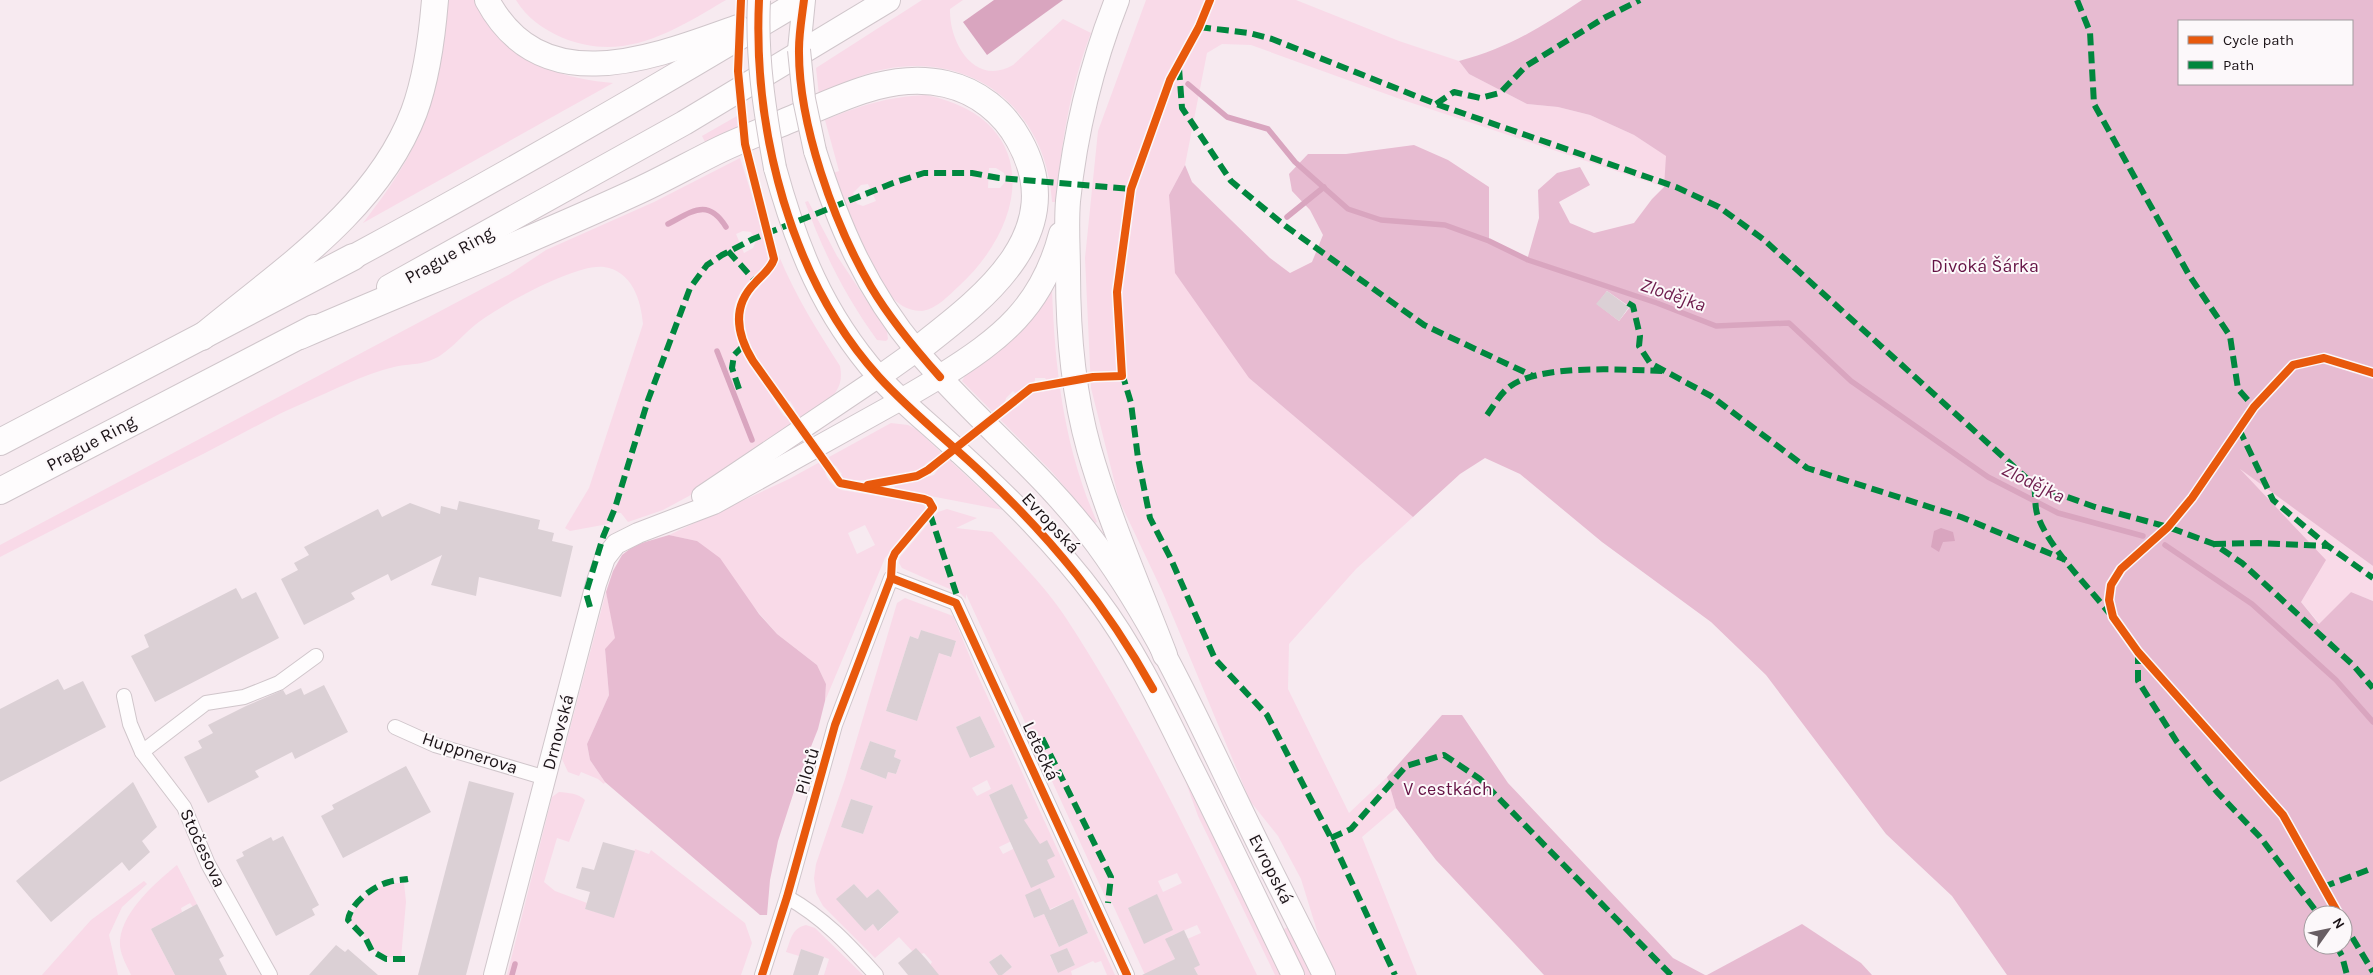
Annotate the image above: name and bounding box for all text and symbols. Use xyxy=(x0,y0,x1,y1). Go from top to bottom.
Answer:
legend xyxy=(2178,20,2353,85)
text: Cycle path xyxy=(2223,31,2294,49)
text: Path xyxy=(2223,56,2254,74)
street label: Prague Ring xyxy=(401,222,497,288)
park label: Divoká Šárka xyxy=(1931,255,2039,277)
water label: Zlodějka xyxy=(1637,274,1709,316)
street label: Prague Ring xyxy=(42,410,140,476)
water label: Zlodějka xyxy=(1998,458,2068,508)
street label: Evropská xyxy=(1017,488,1085,558)
street label: Drnovská xyxy=(537,692,579,772)
street label: Letecká xyxy=(1018,718,1064,784)
street label: Huppnerova xyxy=(419,727,521,779)
street label: Pilotů xyxy=(790,745,824,797)
park label: V cestkách xyxy=(1403,778,1493,800)
street label: Stočesova xyxy=(175,805,231,891)
street label: Evropská xyxy=(1244,830,1298,908)
north arrow xyxy=(2303,905,2353,955)
text: N xyxy=(2329,914,2348,932)

